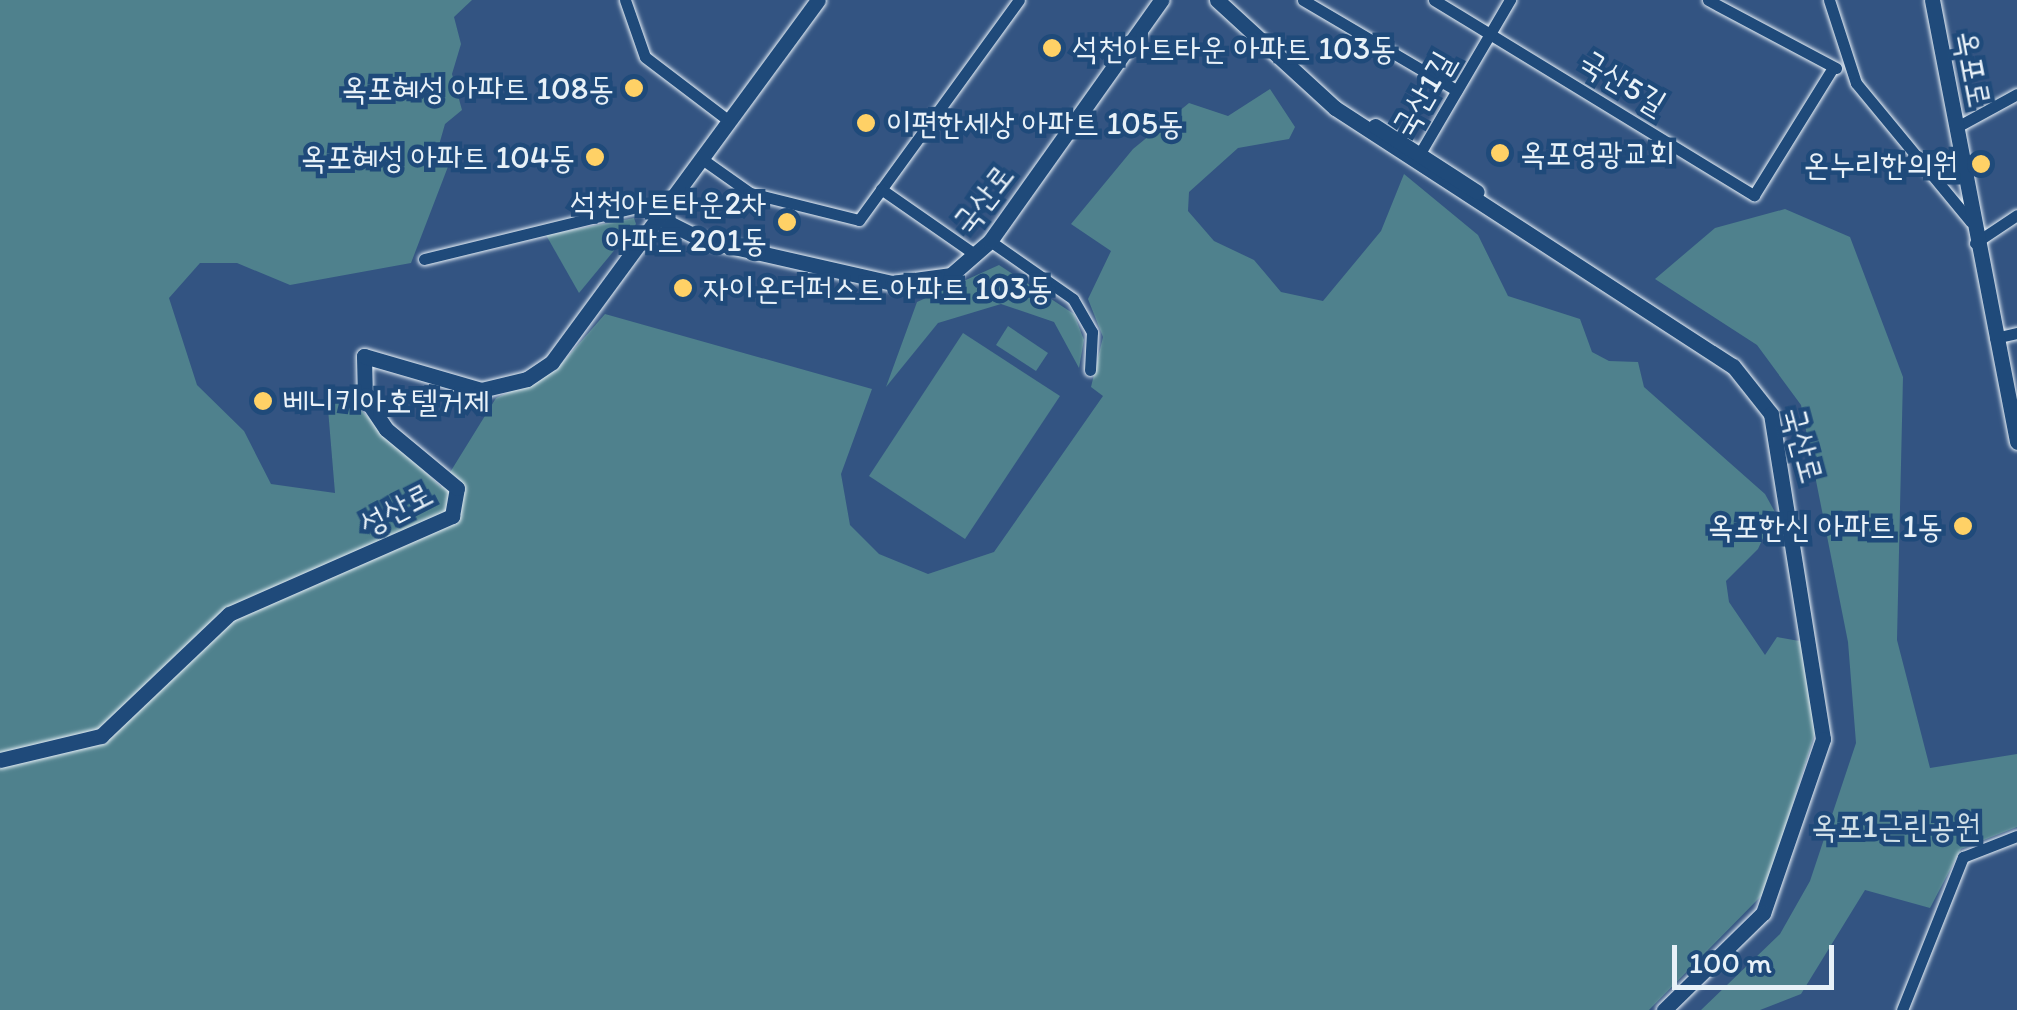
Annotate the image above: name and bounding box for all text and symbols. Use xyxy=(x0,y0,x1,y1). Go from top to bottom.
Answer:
street label: 옥포로 xyxy=(1947,27,1999,111)
place label: 석천아트타운 아파트 103동 xyxy=(1072,29,1396,67)
marker: 석천아트타운 아파트 103동 xyxy=(1041,37,1063,59)
street label: 국산5길 xyxy=(1573,41,1673,123)
street label: 국산1길 xyxy=(1383,45,1463,143)
place label: 옥포혜성 아파트 108동 xyxy=(342,69,614,107)
marker: 옥포혜성 아파트 108동 xyxy=(623,77,645,99)
place label: 이편한세상 아파트 105동 xyxy=(886,104,1184,142)
marker: 이편한세상 아파트 105동 xyxy=(855,112,877,134)
place label: 옥포영광교회 xyxy=(1520,134,1674,172)
place label: 옥포혜성 아파트 104동 xyxy=(301,138,575,176)
marker: 옥포영광교회 xyxy=(1489,142,1511,164)
place label: 온누리한의원 xyxy=(1804,145,1958,183)
marker: 옥포혜성 아파트 104동 xyxy=(584,146,606,168)
marker: 온누리한의원 xyxy=(1968,151,1994,177)
street label: 국산로 xyxy=(944,157,1022,241)
place label: 석천아트타운2차 아파트 201동 xyxy=(570,185,767,260)
marker: 석천아트타운2차 아파트 201동 xyxy=(776,211,798,233)
place label: 자이온더퍼스트 아파트 103동 xyxy=(703,269,1053,307)
marker: 자이온더퍼스트 아파트 103동 xyxy=(672,277,694,299)
place label: 베니키아호텔거제 xyxy=(283,382,489,420)
marker: 베니키아호텔거제 xyxy=(252,390,274,412)
street label: 국산로 xyxy=(1774,403,1832,487)
street label: 성산로 xyxy=(353,474,439,544)
place label: 옥포한신 아파트 1동 xyxy=(1708,507,1943,545)
marker: 옥포한신 아파트 1동 xyxy=(1952,515,1974,537)
park label: 옥포1근린공원 xyxy=(1811,807,1981,845)
scale bar xyxy=(1677,925,1840,987)
text: 100 m xyxy=(1689,944,1772,981)

